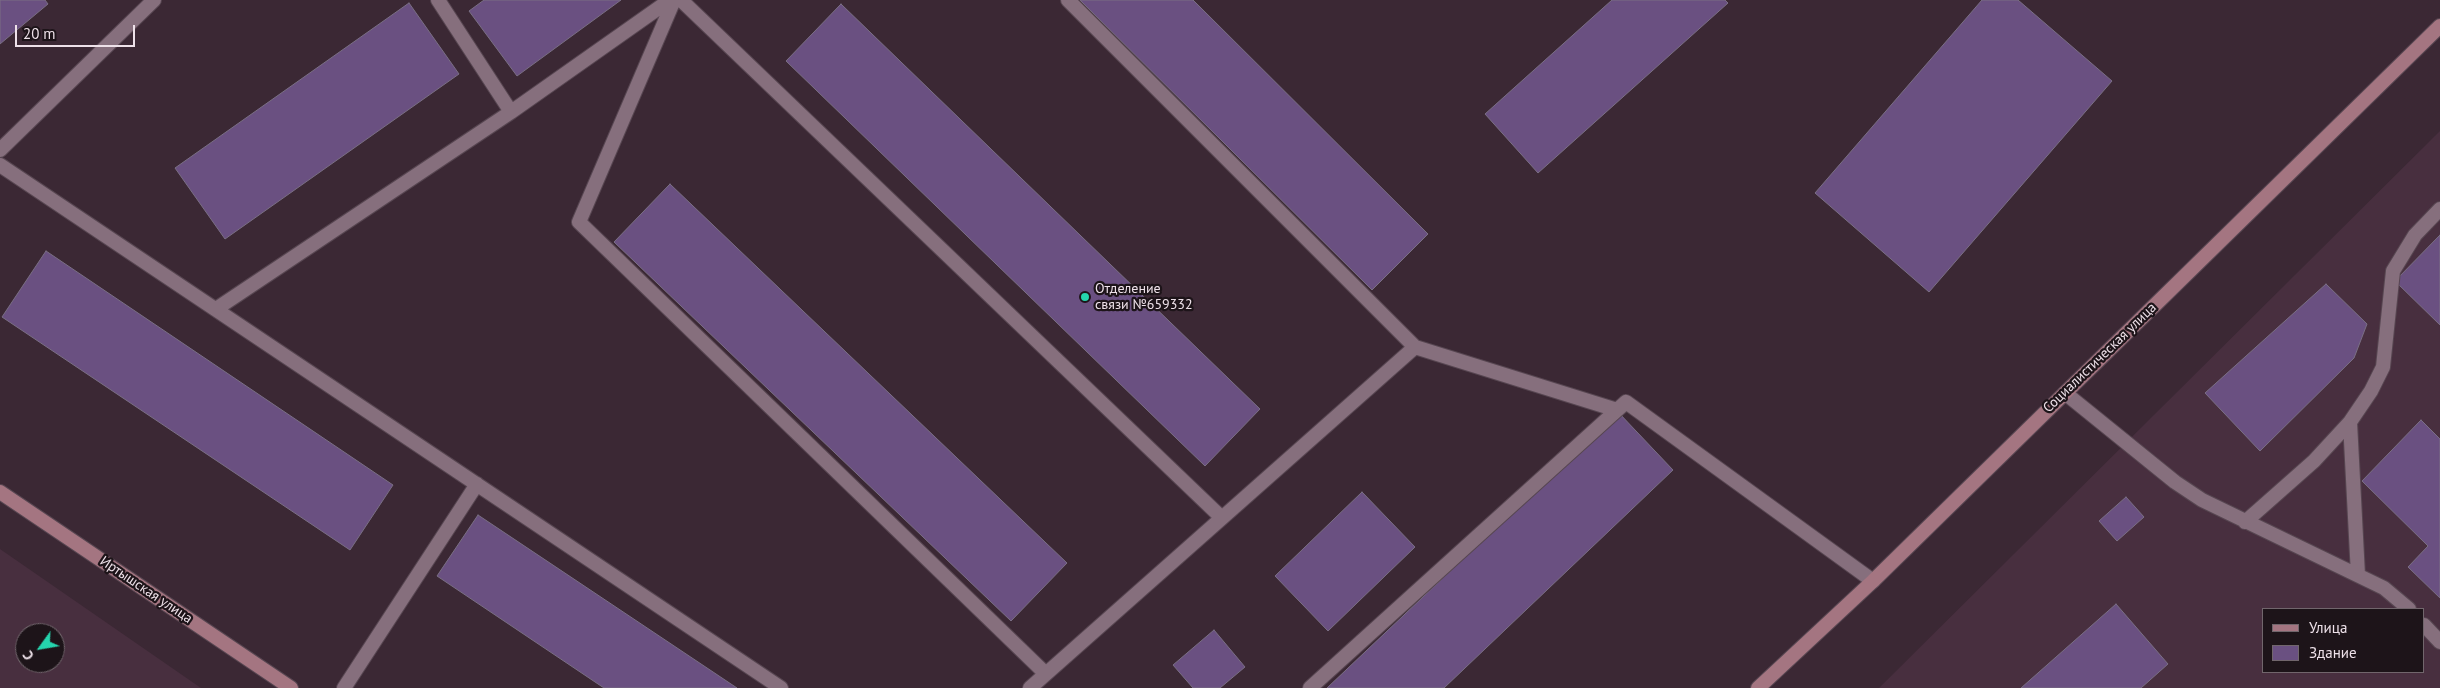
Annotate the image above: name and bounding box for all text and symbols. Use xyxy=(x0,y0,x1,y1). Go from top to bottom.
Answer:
scale bar xyxy=(18,15,138,47)
text: 20 m xyxy=(23,24,56,43)
place label: Отделение связи №659332 xyxy=(1095,281,1193,314)
marker: Отделение связи №659332 xyxy=(1079,291,1091,303)
street label: Социалистическая улица xyxy=(2040,299,2160,417)
street label: Иртышская улица xyxy=(97,553,195,627)
legend xyxy=(2262,608,2425,673)
text: Улица xyxy=(2309,618,2347,637)
north arrow xyxy=(15,623,65,673)
text: Здание xyxy=(2309,643,2357,662)
text: С xyxy=(18,647,38,664)

